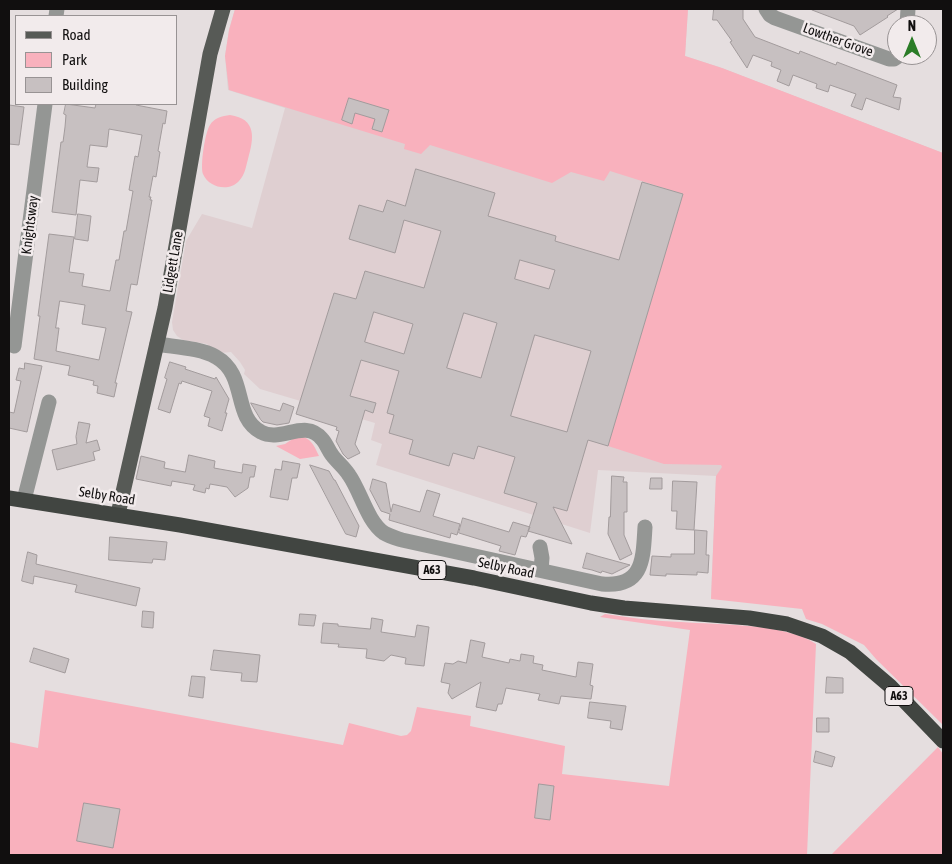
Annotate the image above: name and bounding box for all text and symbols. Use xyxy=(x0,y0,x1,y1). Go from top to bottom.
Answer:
legend xyxy=(15,15,178,105)
north arrow xyxy=(887,15,937,65)
text: N xyxy=(908,18,916,34)
street label: Lowther Grove xyxy=(801,20,875,60)
text: Road xyxy=(62,26,91,43)
text: Park xyxy=(62,51,87,68)
text: Building xyxy=(62,76,108,93)
street label: Knightsway xyxy=(18,195,42,255)
street label: Lidgett Lane xyxy=(159,230,187,294)
street label: Selby Road xyxy=(78,483,136,509)
street label: Selby Road xyxy=(476,554,536,582)
road number: A63 xyxy=(418,560,446,580)
road number: A63 xyxy=(885,686,913,706)

